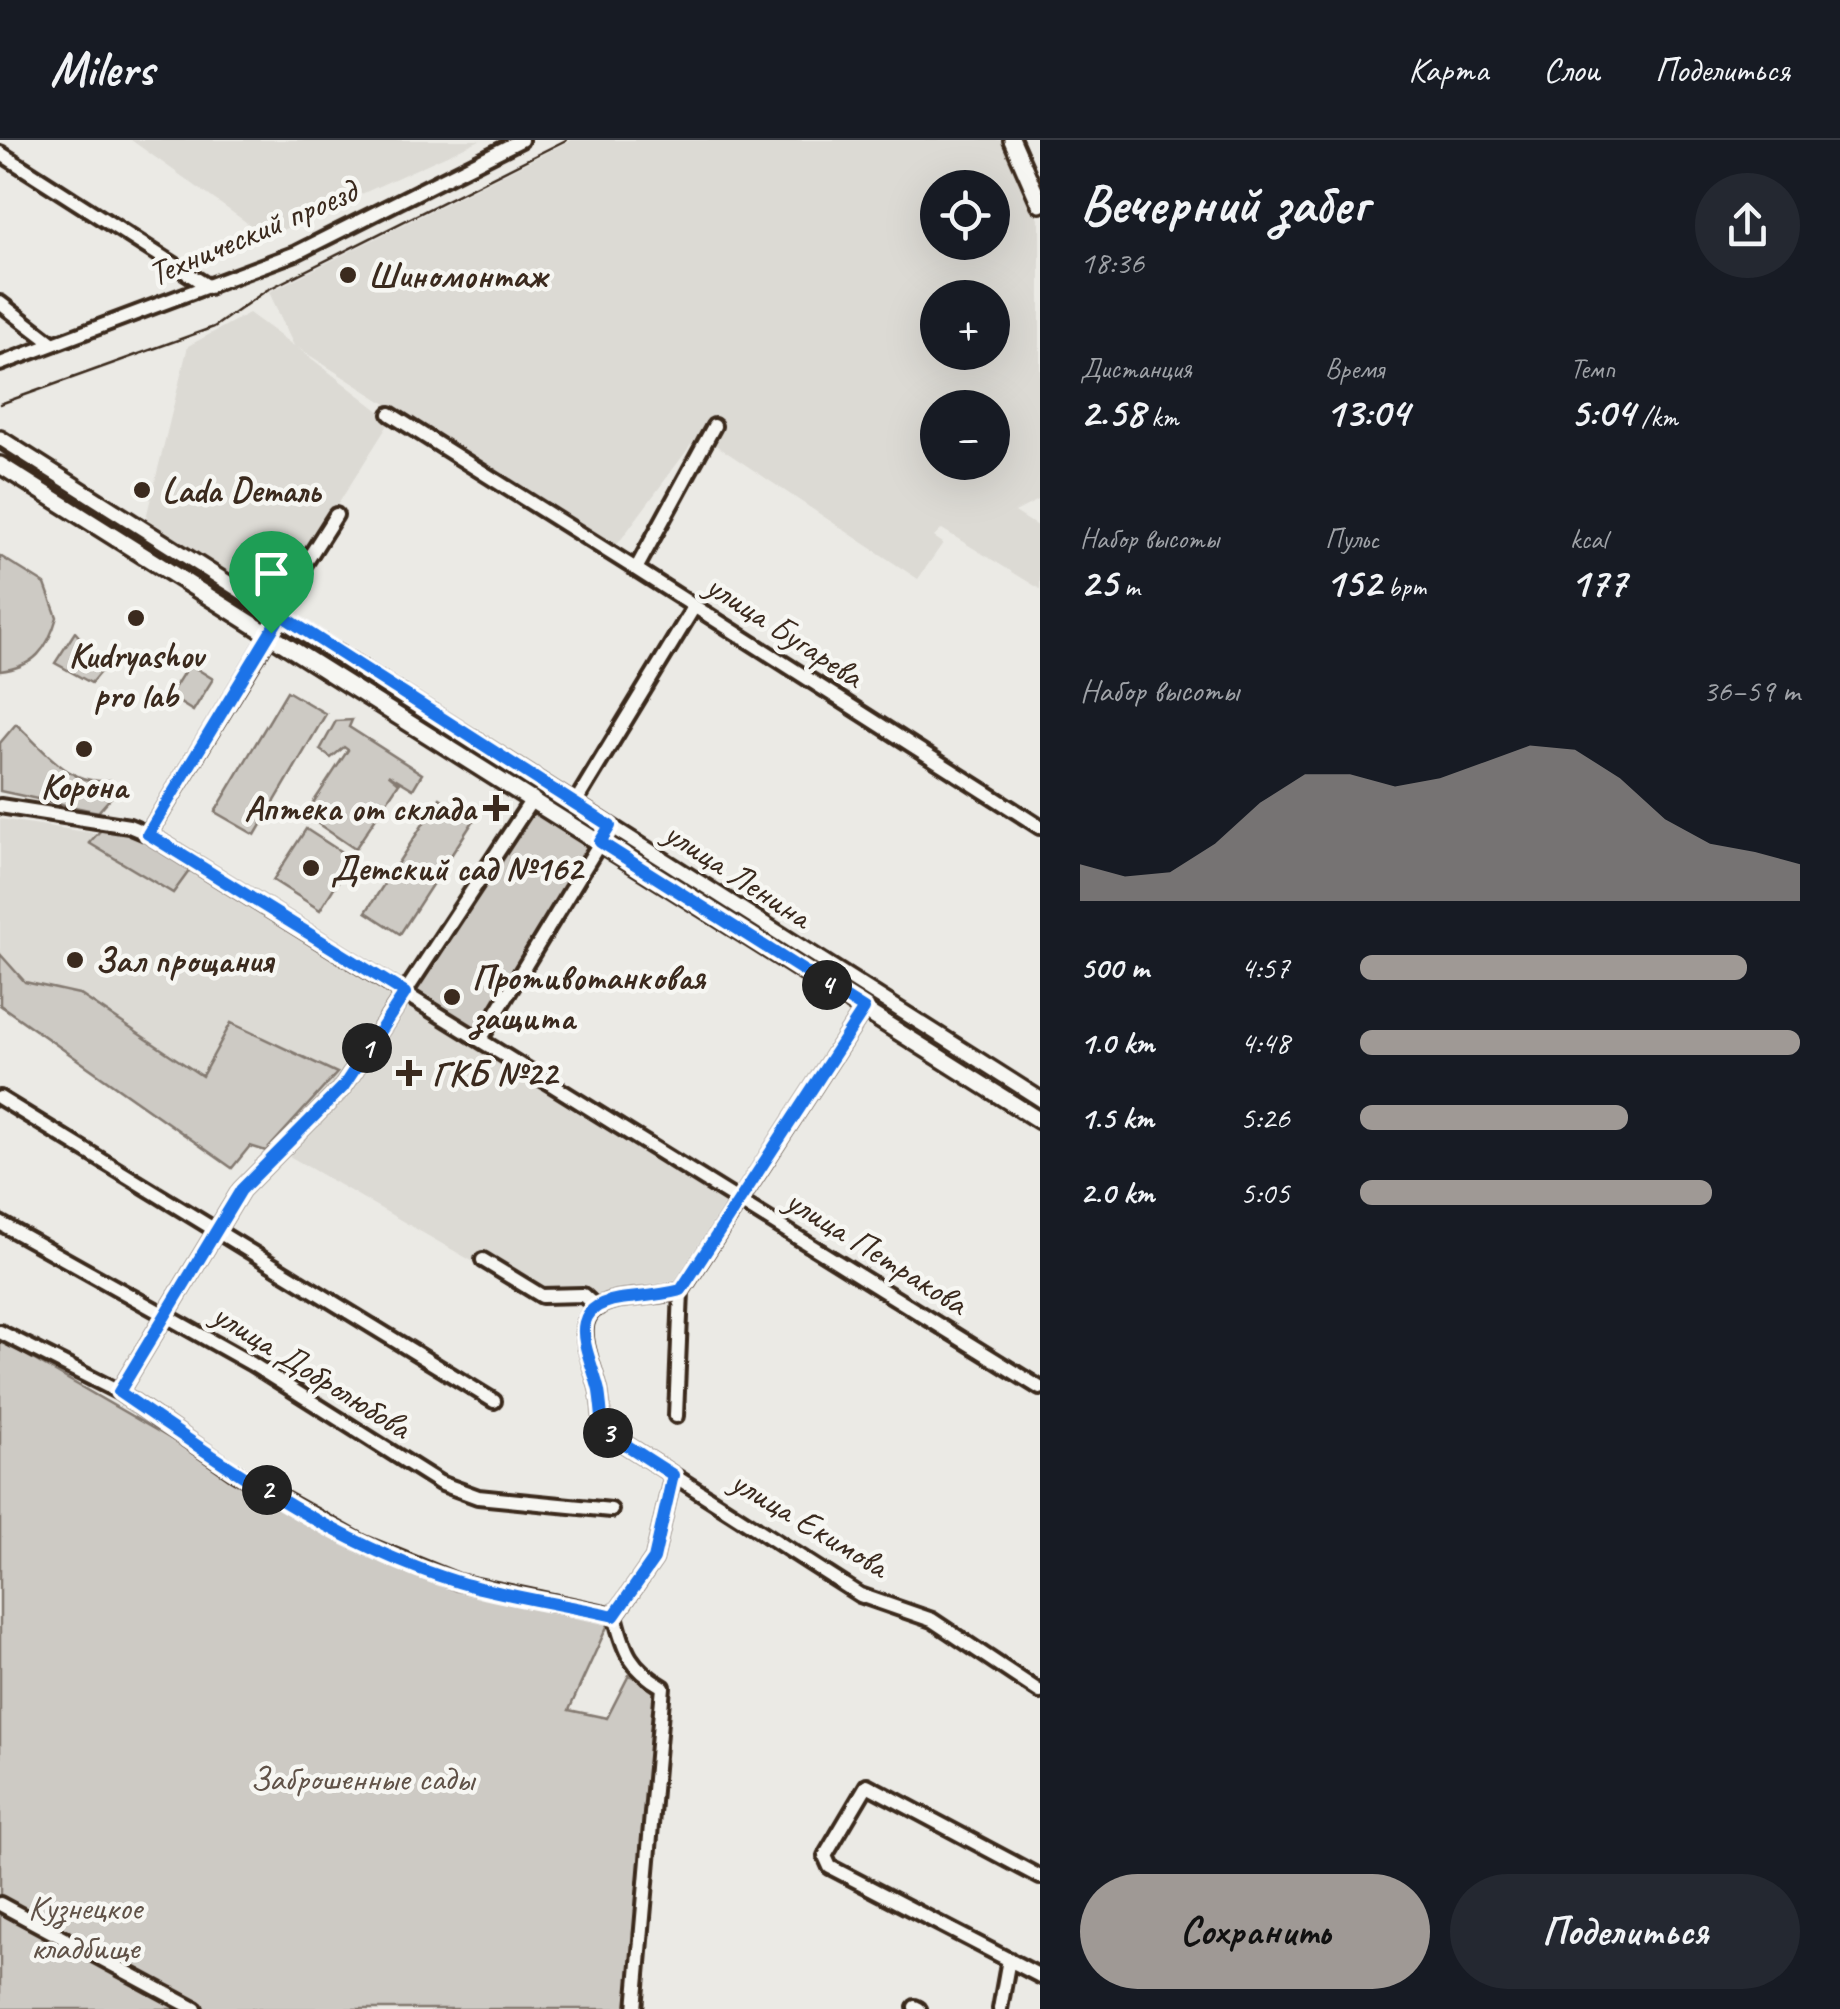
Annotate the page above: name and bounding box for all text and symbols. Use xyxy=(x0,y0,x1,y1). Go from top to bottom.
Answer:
text: Milers xyxy=(50,39,154,99)
text: Карта xyxy=(1408,47,1488,92)
text: Слои xyxy=(1543,47,1600,92)
text: Поделиться xyxy=(1655,47,1790,92)
street label: Технический проезд xyxy=(141,167,366,297)
text: Вечерний забег xyxy=(1080,169,1368,239)
map controls xyxy=(920,170,1010,480)
button: locate xyxy=(920,170,1010,260)
button: share xyxy=(1695,173,1800,278)
text: 18:36 xyxy=(1080,242,1144,283)
place label: Шиномонтаж xyxy=(368,253,550,298)
marker: Шиномонтаж xyxy=(337,264,359,286)
button: + xyxy=(920,280,1010,370)
text: Дистанция xyxy=(1080,351,1192,386)
text: Время xyxy=(1325,351,1384,386)
text: Темп xyxy=(1570,351,1615,386)
text: 2.58 xyxy=(1080,386,1144,439)
text: 13:04 xyxy=(1325,386,1409,439)
text: 5:04 xyxy=(1570,386,1634,439)
button: − xyxy=(920,390,1010,480)
text: km xyxy=(1144,399,1179,434)
text: /km xyxy=(1634,399,1678,434)
place label: Lada Dеталь xyxy=(162,468,322,513)
marker: Lada Dеталь xyxy=(131,479,153,501)
text: Набор высоты xyxy=(1080,521,1219,556)
text: Пульс xyxy=(1325,521,1379,556)
text: kcal xyxy=(1570,521,1607,556)
pin xyxy=(229,531,314,634)
icon: arrive xyxy=(244,546,299,601)
text: 25 xyxy=(1080,556,1117,609)
text: 152 xyxy=(1325,556,1381,609)
text: 177 xyxy=(1570,556,1626,609)
street label: улица Бугарева xyxy=(696,562,874,699)
text: m xyxy=(1117,569,1140,604)
text: bpm xyxy=(1381,569,1426,604)
marker: Kudryashov pro lab xyxy=(125,607,147,629)
place label: Kudryashov pro lab xyxy=(69,633,207,718)
text: Набор высоты xyxy=(1080,670,1239,711)
text: 36–59 m xyxy=(1702,670,1800,711)
marker: Корона xyxy=(73,738,95,760)
place label: Корона xyxy=(41,764,130,809)
place label: Аптека от склада xyxy=(244,786,479,831)
marker: Аптека от склада xyxy=(485,797,507,819)
street label: улица Ленина xyxy=(654,809,822,940)
place label: Детский сад №162 xyxy=(331,846,586,891)
marker: Детский сад №162 xyxy=(300,857,322,879)
place label: Зал прощания xyxy=(95,938,276,983)
text: 500 m xyxy=(1080,947,1149,988)
text: 4:57 xyxy=(1240,947,1290,988)
marker: Зал прощания xyxy=(64,949,86,971)
place label: Противотанковая защита xyxy=(468,955,707,1040)
pin: 4 xyxy=(802,960,852,1010)
text: 4 xyxy=(821,967,833,1002)
marker: Противотанковая защита xyxy=(441,986,463,1008)
text: 1.0 km xyxy=(1080,1022,1154,1063)
text: 4:48 xyxy=(1240,1022,1290,1063)
pin: 1 xyxy=(342,1023,392,1073)
text: 1 xyxy=(361,1030,373,1065)
place label: ГКБ №22 xyxy=(432,1051,560,1096)
marker: ГКБ №22 xyxy=(396,1060,422,1086)
text: 1.5 km xyxy=(1080,1097,1154,1138)
text: 5:26 xyxy=(1240,1097,1290,1138)
text: 2.0 km xyxy=(1080,1172,1154,1213)
text: 5:05 xyxy=(1240,1172,1290,1213)
street label: улица Петракова xyxy=(776,1177,978,1327)
street label: улица Добролюбова xyxy=(203,1291,421,1450)
pin: 3 xyxy=(583,1408,633,1458)
text: 3 xyxy=(602,1415,614,1450)
street label: улица Екимова xyxy=(721,1458,899,1589)
pin: 2 xyxy=(242,1465,292,1515)
text: 2 xyxy=(261,1472,273,1507)
park label: Заброшенные сады xyxy=(250,1756,477,1801)
button: Сохранить xyxy=(1080,1874,1430,1989)
button: Поделиться xyxy=(1450,1874,1800,1989)
park label: Кузнецкое кладбище xyxy=(28,1885,145,1970)

